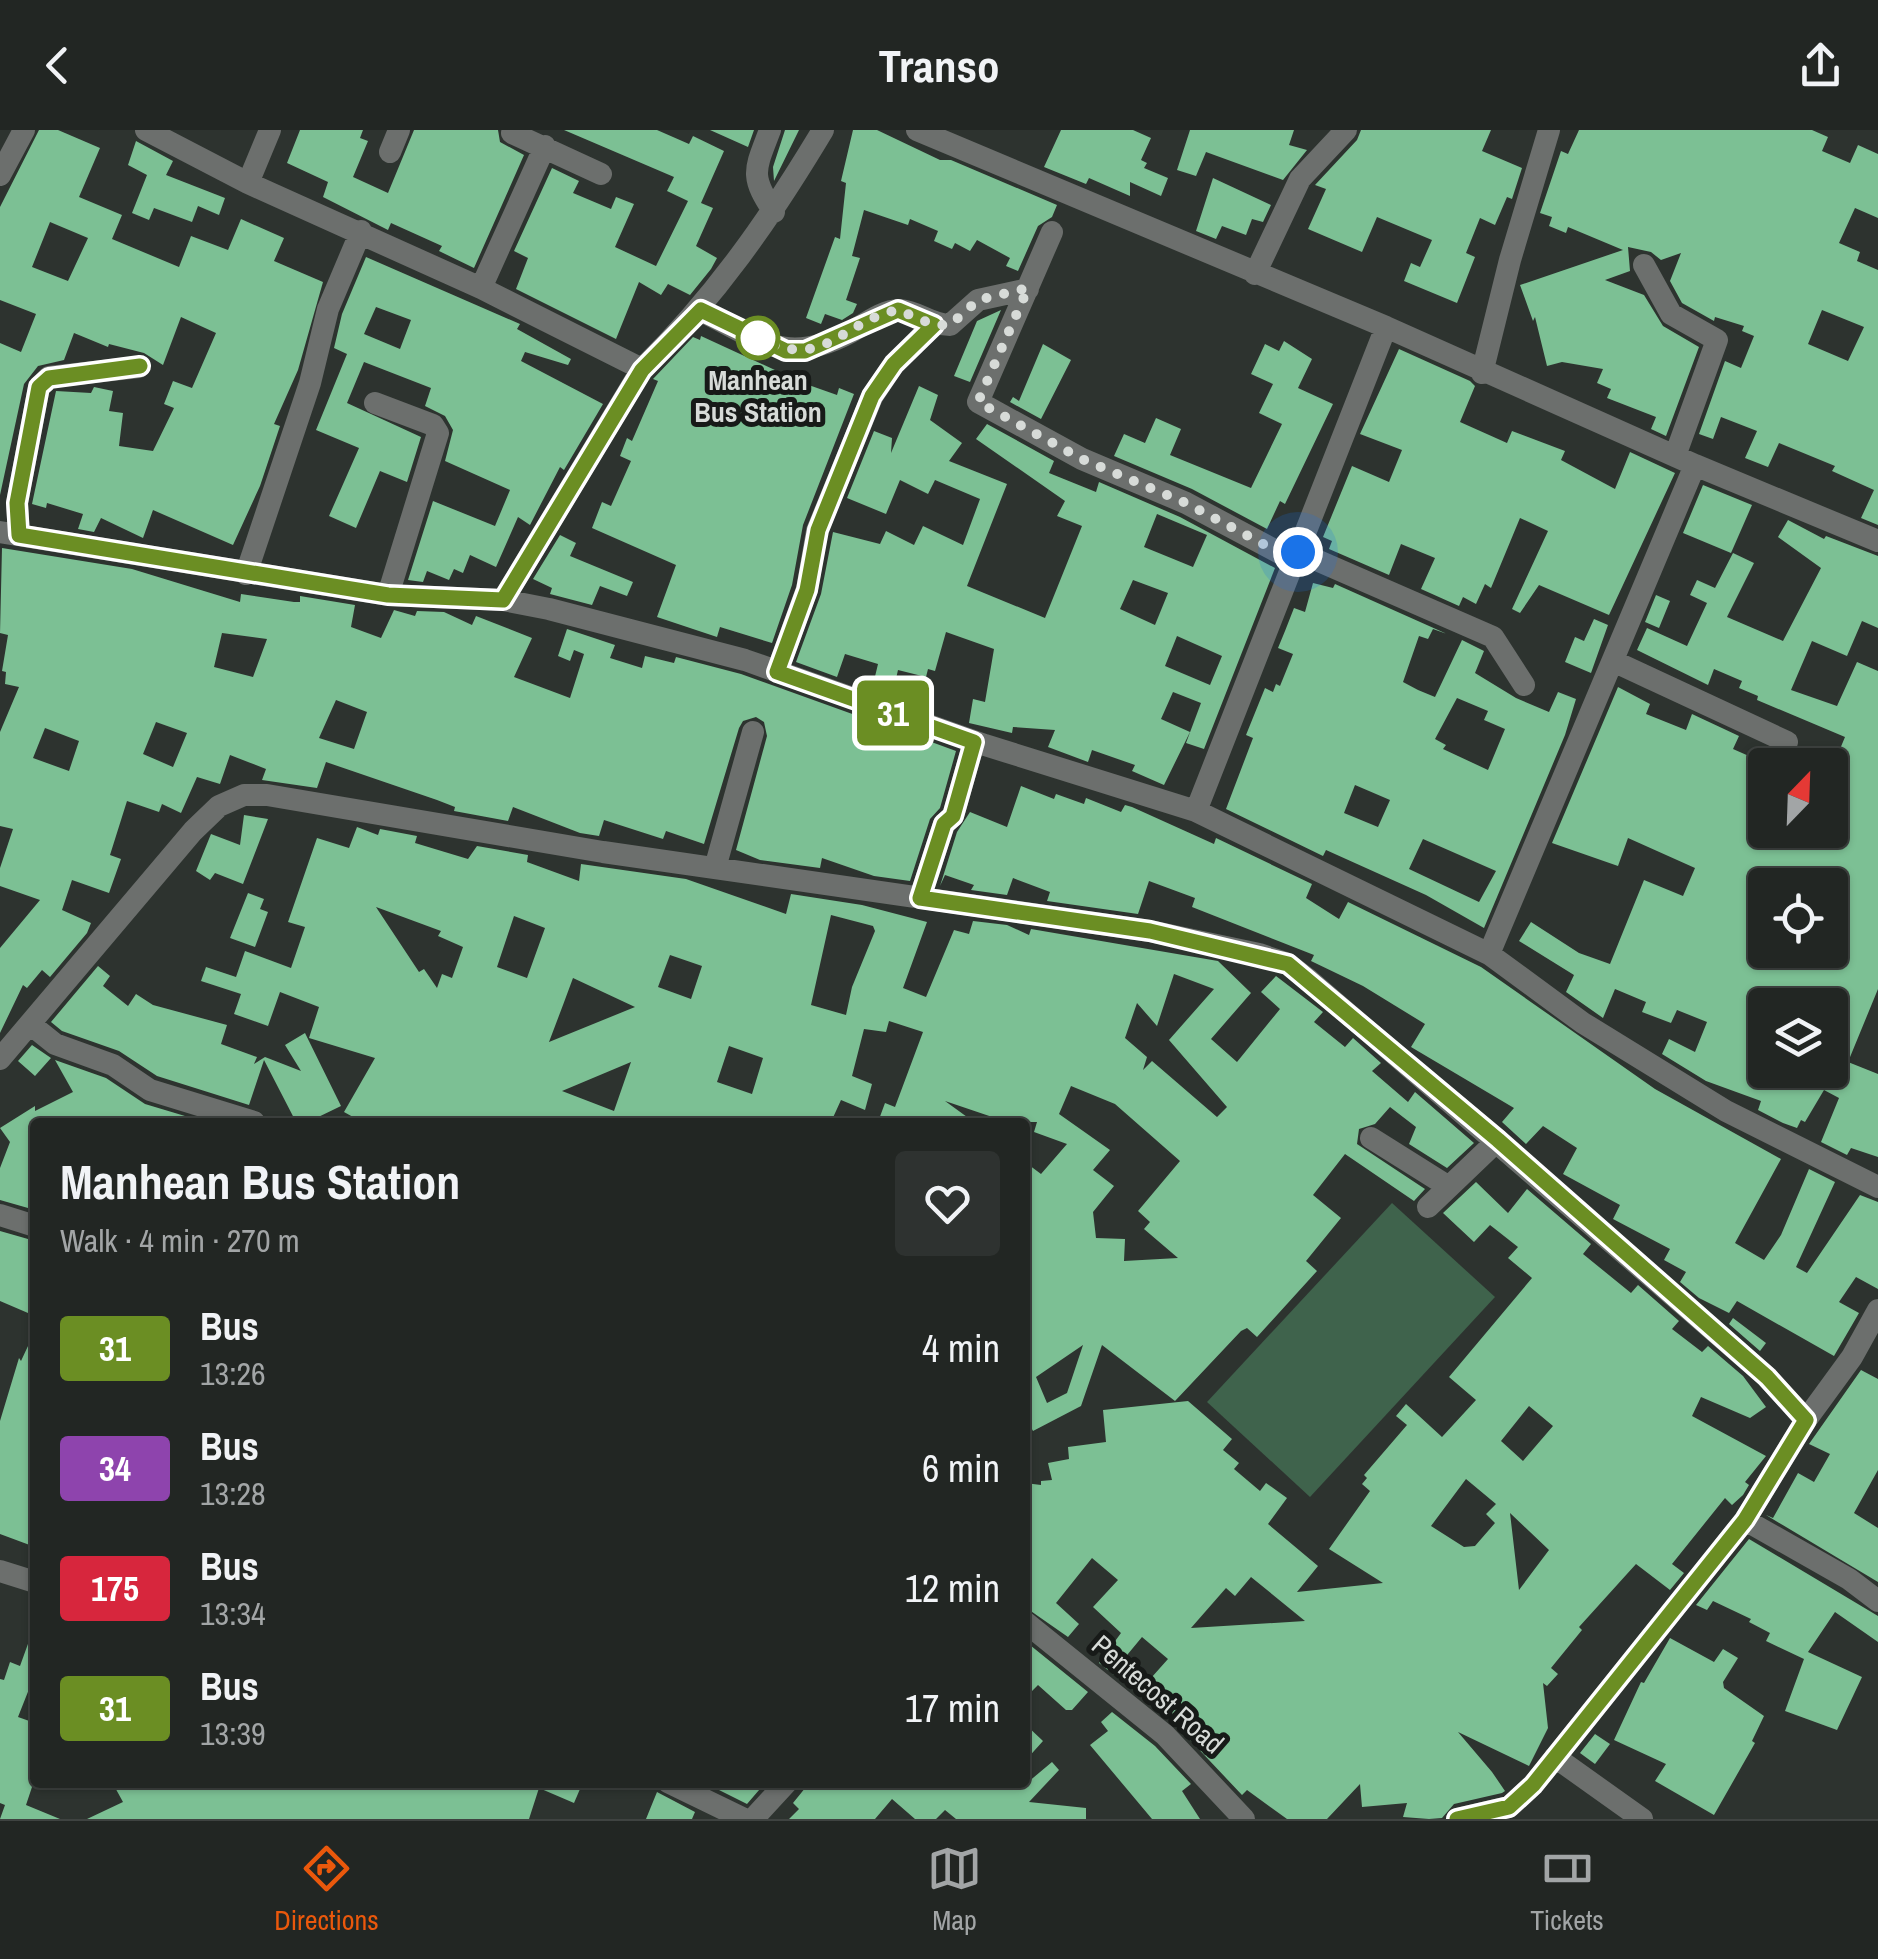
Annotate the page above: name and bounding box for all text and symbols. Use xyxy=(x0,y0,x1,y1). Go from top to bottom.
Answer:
text: Transo xyxy=(878,35,1000,96)
icon: back xyxy=(30,38,85,93)
icon: share xyxy=(1793,38,1848,93)
marker: Manhean Bus Station xyxy=(737,317,779,359)
place label: Manhean Bus Station xyxy=(694,361,822,431)
your location xyxy=(1273,527,1323,577)
line badge: 31 xyxy=(848,680,938,746)
text: 31 xyxy=(877,690,909,737)
north arrow xyxy=(1748,748,1848,848)
map controls xyxy=(1748,748,1848,1088)
button: locate xyxy=(1748,868,1848,968)
button: layers xyxy=(1748,988,1848,1088)
text: Manhean Bus Station xyxy=(60,1149,460,1214)
button: heart xyxy=(895,1151,1000,1256)
text: Walk · 4 min · 270 m xyxy=(60,1219,300,1262)
text: Bus xyxy=(200,1301,259,1352)
text: 4 min xyxy=(922,1323,1000,1374)
text: 31 xyxy=(99,1325,131,1372)
text: 13:26 xyxy=(200,1352,266,1395)
text: Bus xyxy=(200,1421,259,1472)
text: 6 min xyxy=(922,1443,1000,1494)
text: 34 xyxy=(99,1445,131,1492)
text: 13:28 xyxy=(200,1472,266,1515)
text: Bus xyxy=(200,1541,259,1592)
text: 12 min xyxy=(905,1563,1000,1614)
text: 175 xyxy=(91,1565,139,1612)
text: 13:34 xyxy=(200,1592,266,1635)
street label: Pentecost Road xyxy=(1084,1626,1232,1762)
text: Bus xyxy=(200,1661,259,1712)
text: 17 min xyxy=(905,1683,1000,1734)
text: 31 xyxy=(99,1685,131,1732)
text: 13:39 xyxy=(200,1712,266,1755)
tab: Directions xyxy=(274,1841,379,1939)
tab: Map xyxy=(927,1841,982,1939)
tab: Tickets xyxy=(1530,1841,1604,1939)

